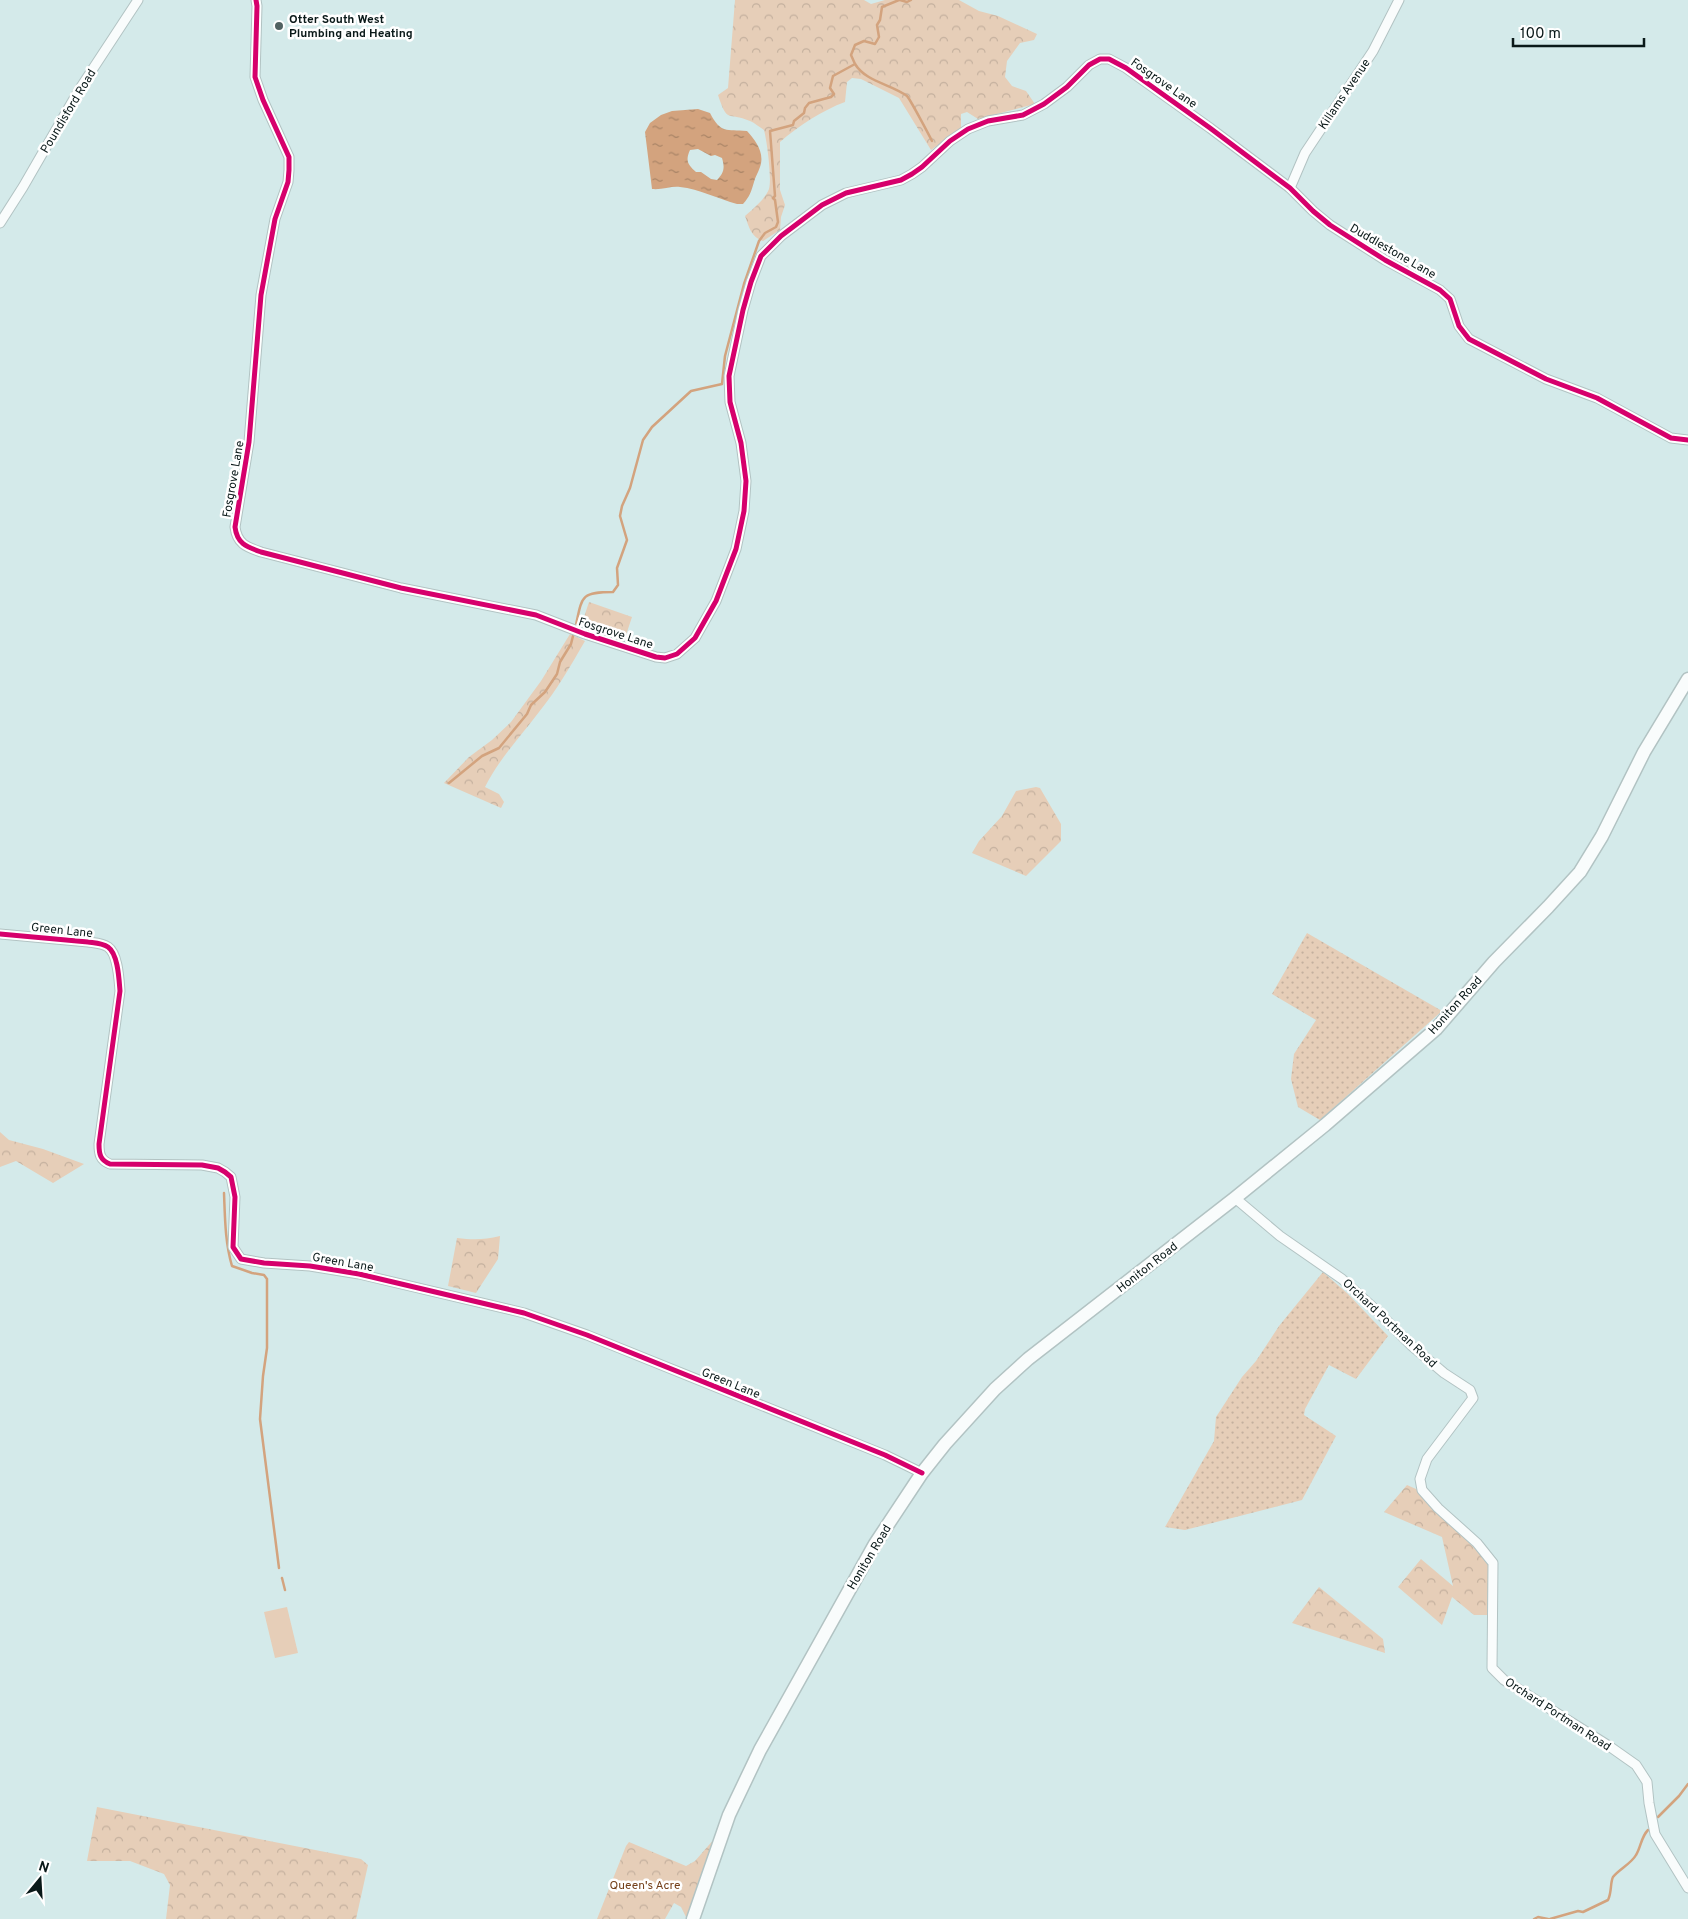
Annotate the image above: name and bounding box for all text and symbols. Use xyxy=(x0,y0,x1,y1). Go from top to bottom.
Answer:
place label: Otter South West Plumbing and Heating xyxy=(289,12,413,42)
scale bar xyxy=(1513,15,1644,47)
marker: Otter South West Plumbing and Heating xyxy=(273,20,285,32)
text: 100 m xyxy=(1520,25,1561,44)
street label: Fosgrove Lane xyxy=(1127,55,1200,113)
street label: Killams Avenue xyxy=(1315,56,1374,133)
street label: Poundisford Road xyxy=(37,66,100,157)
street label: Duddlestone Lane xyxy=(1346,221,1439,283)
street label: Fosgrove Lane xyxy=(219,440,249,519)
street label: Fosgrove Lane xyxy=(576,614,655,654)
street label: Green Lane xyxy=(30,920,94,942)
street label: Honiton Road xyxy=(1425,973,1486,1038)
street label: Honiton Road xyxy=(1114,1239,1181,1297)
street label: Green Lane xyxy=(311,1250,375,1276)
street label: Orchard Portman Road xyxy=(1339,1276,1440,1372)
street label: Green Lane xyxy=(699,1365,762,1403)
street label: Honiton Road xyxy=(844,1522,896,1593)
street label: Orchard Portman Road xyxy=(1501,1674,1614,1755)
north arrow xyxy=(15,1854,65,1904)
text: N xyxy=(36,1858,51,1878)
park label: Queen's Acre xyxy=(610,1878,680,1894)

